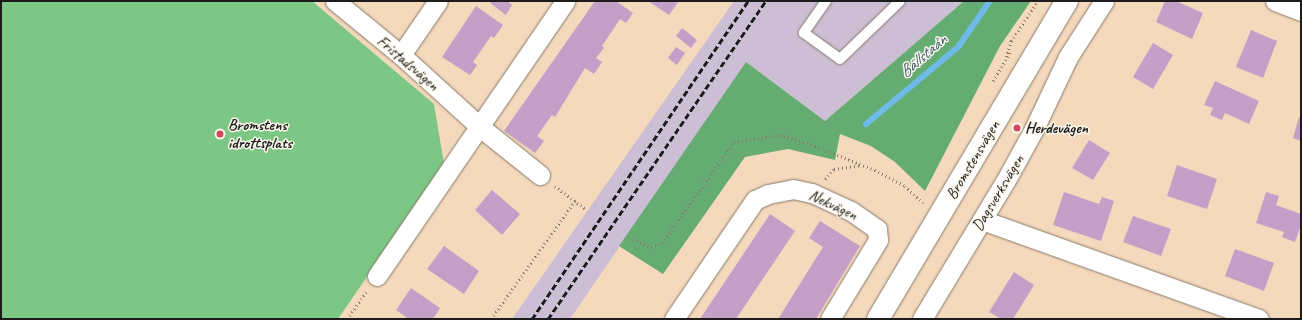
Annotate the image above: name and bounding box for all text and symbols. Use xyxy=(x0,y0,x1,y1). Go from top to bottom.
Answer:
water label: Bällstaån xyxy=(895,30,951,82)
street label: Fristadsvägen xyxy=(373,31,443,95)
place label: Bromstens idrottsplats xyxy=(228,115,292,153)
street label: Bromstensvägen xyxy=(942,117,1004,203)
place label: Herdevägen xyxy=(1025,118,1088,138)
marker: Herdevägen xyxy=(1012,123,1022,133)
marker: Bromstens idrottsplats xyxy=(215,129,225,139)
street label: Dagsverksvägen xyxy=(968,151,1028,235)
street label: Nekvägen xyxy=(806,185,860,225)

